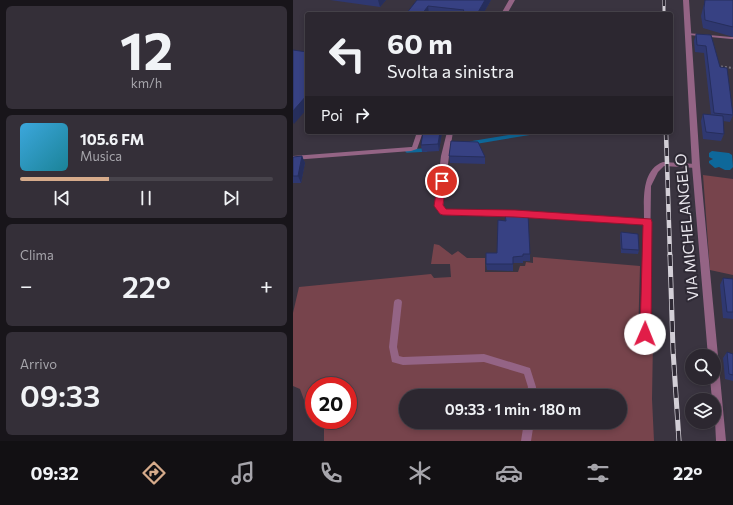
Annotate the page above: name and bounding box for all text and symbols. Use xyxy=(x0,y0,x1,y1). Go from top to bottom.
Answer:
text: 12 xyxy=(120,17,173,81)
text: 60 m xyxy=(387,26,453,60)
icon: left xyxy=(321,28,373,80)
text: Svolta a sinistra xyxy=(387,60,514,82)
text: km/h xyxy=(131,75,162,91)
icon: right xyxy=(351,104,373,126)
text: Poi xyxy=(321,106,343,124)
text: 105.6 FM xyxy=(80,130,144,148)
text: Musica xyxy=(80,148,122,164)
street label: VIA MICHELANGELO xyxy=(671,153,701,301)
pin xyxy=(425,164,459,198)
icon: arrive xyxy=(431,170,453,192)
icon: previous xyxy=(51,187,73,209)
icon: pause xyxy=(135,187,157,209)
icon: next xyxy=(220,187,242,209)
text: Clima xyxy=(20,247,54,263)
text: 22° xyxy=(122,267,171,304)
text: − xyxy=(20,272,33,299)
text: + xyxy=(260,272,273,299)
position arrow xyxy=(624,313,666,355)
map controls xyxy=(685,349,721,429)
button: search xyxy=(685,349,721,385)
text: Arrivo xyxy=(20,356,57,372)
text: 09:33 xyxy=(20,376,100,413)
speed limit sign: 20 xyxy=(305,377,357,429)
button: layers xyxy=(685,393,721,429)
text: 09:33 · 1 min · 180 m xyxy=(445,400,581,418)
icon: directions xyxy=(140,459,168,487)
icon: music xyxy=(229,459,257,487)
icon: phone xyxy=(317,459,345,487)
icon: climate xyxy=(406,459,434,487)
icon: car xyxy=(495,459,523,487)
icon: filters xyxy=(584,459,612,487)
text: 09:32 xyxy=(30,462,79,484)
text: 22° xyxy=(673,462,703,484)

